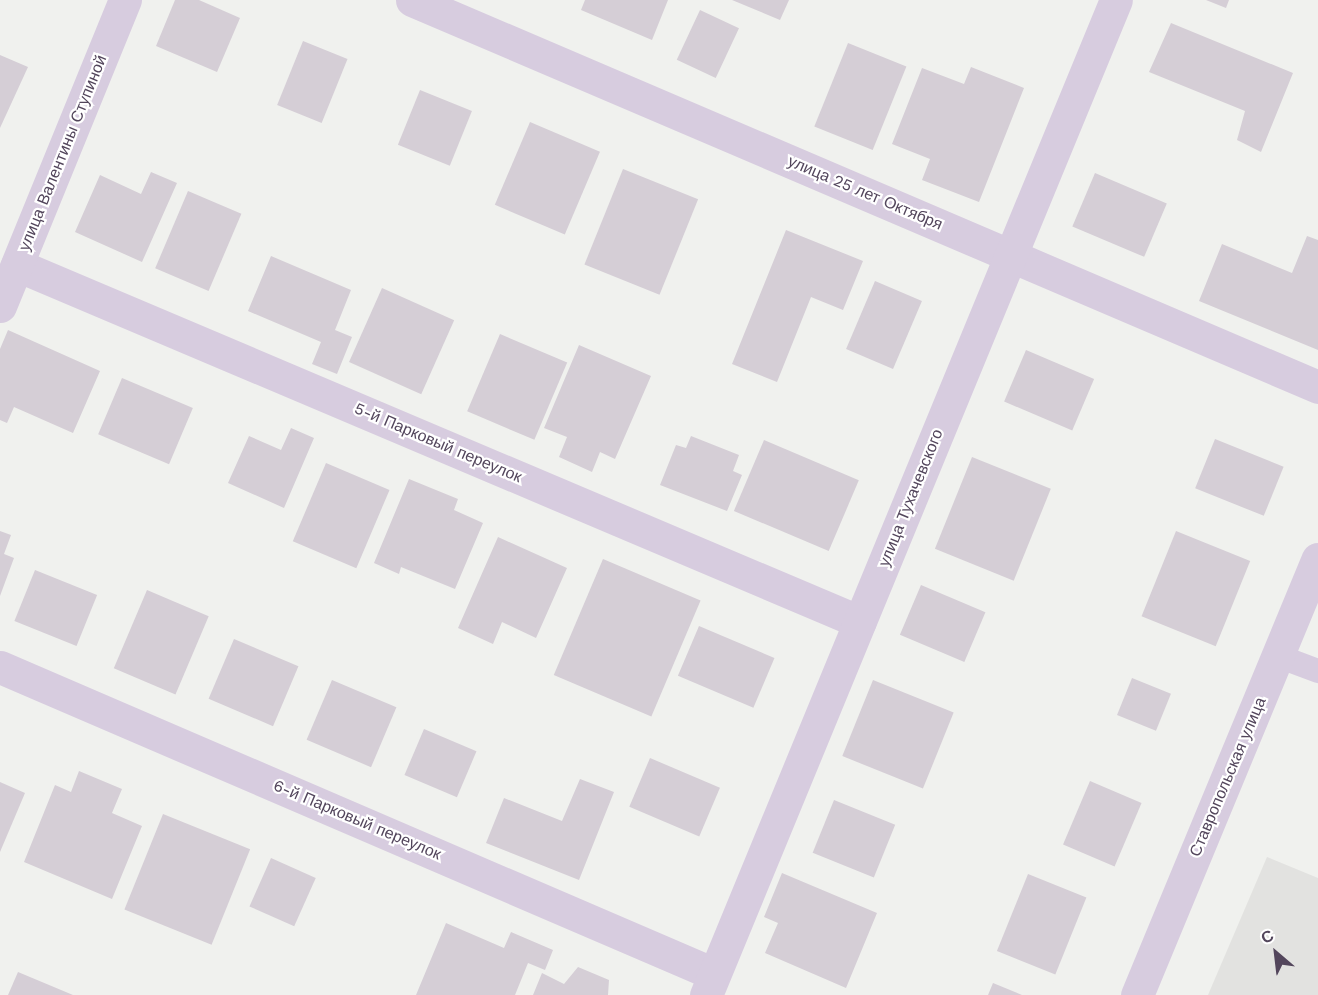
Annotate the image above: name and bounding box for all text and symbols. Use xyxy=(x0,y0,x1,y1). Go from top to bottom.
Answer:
street label: улица Валентины Ступиной xyxy=(15,52,111,254)
street label: улица 25 лет Октября xyxy=(785,152,945,234)
street label: 5-й Парковый переулок xyxy=(351,399,525,487)
street label: улица Тухачевского xyxy=(875,426,947,570)
street label: Ставропольская улица xyxy=(1186,694,1270,860)
street label: 6-й Парковый переулок xyxy=(270,776,444,864)
north arrow xyxy=(1246,923,1306,983)
text: С xyxy=(1258,926,1277,948)

